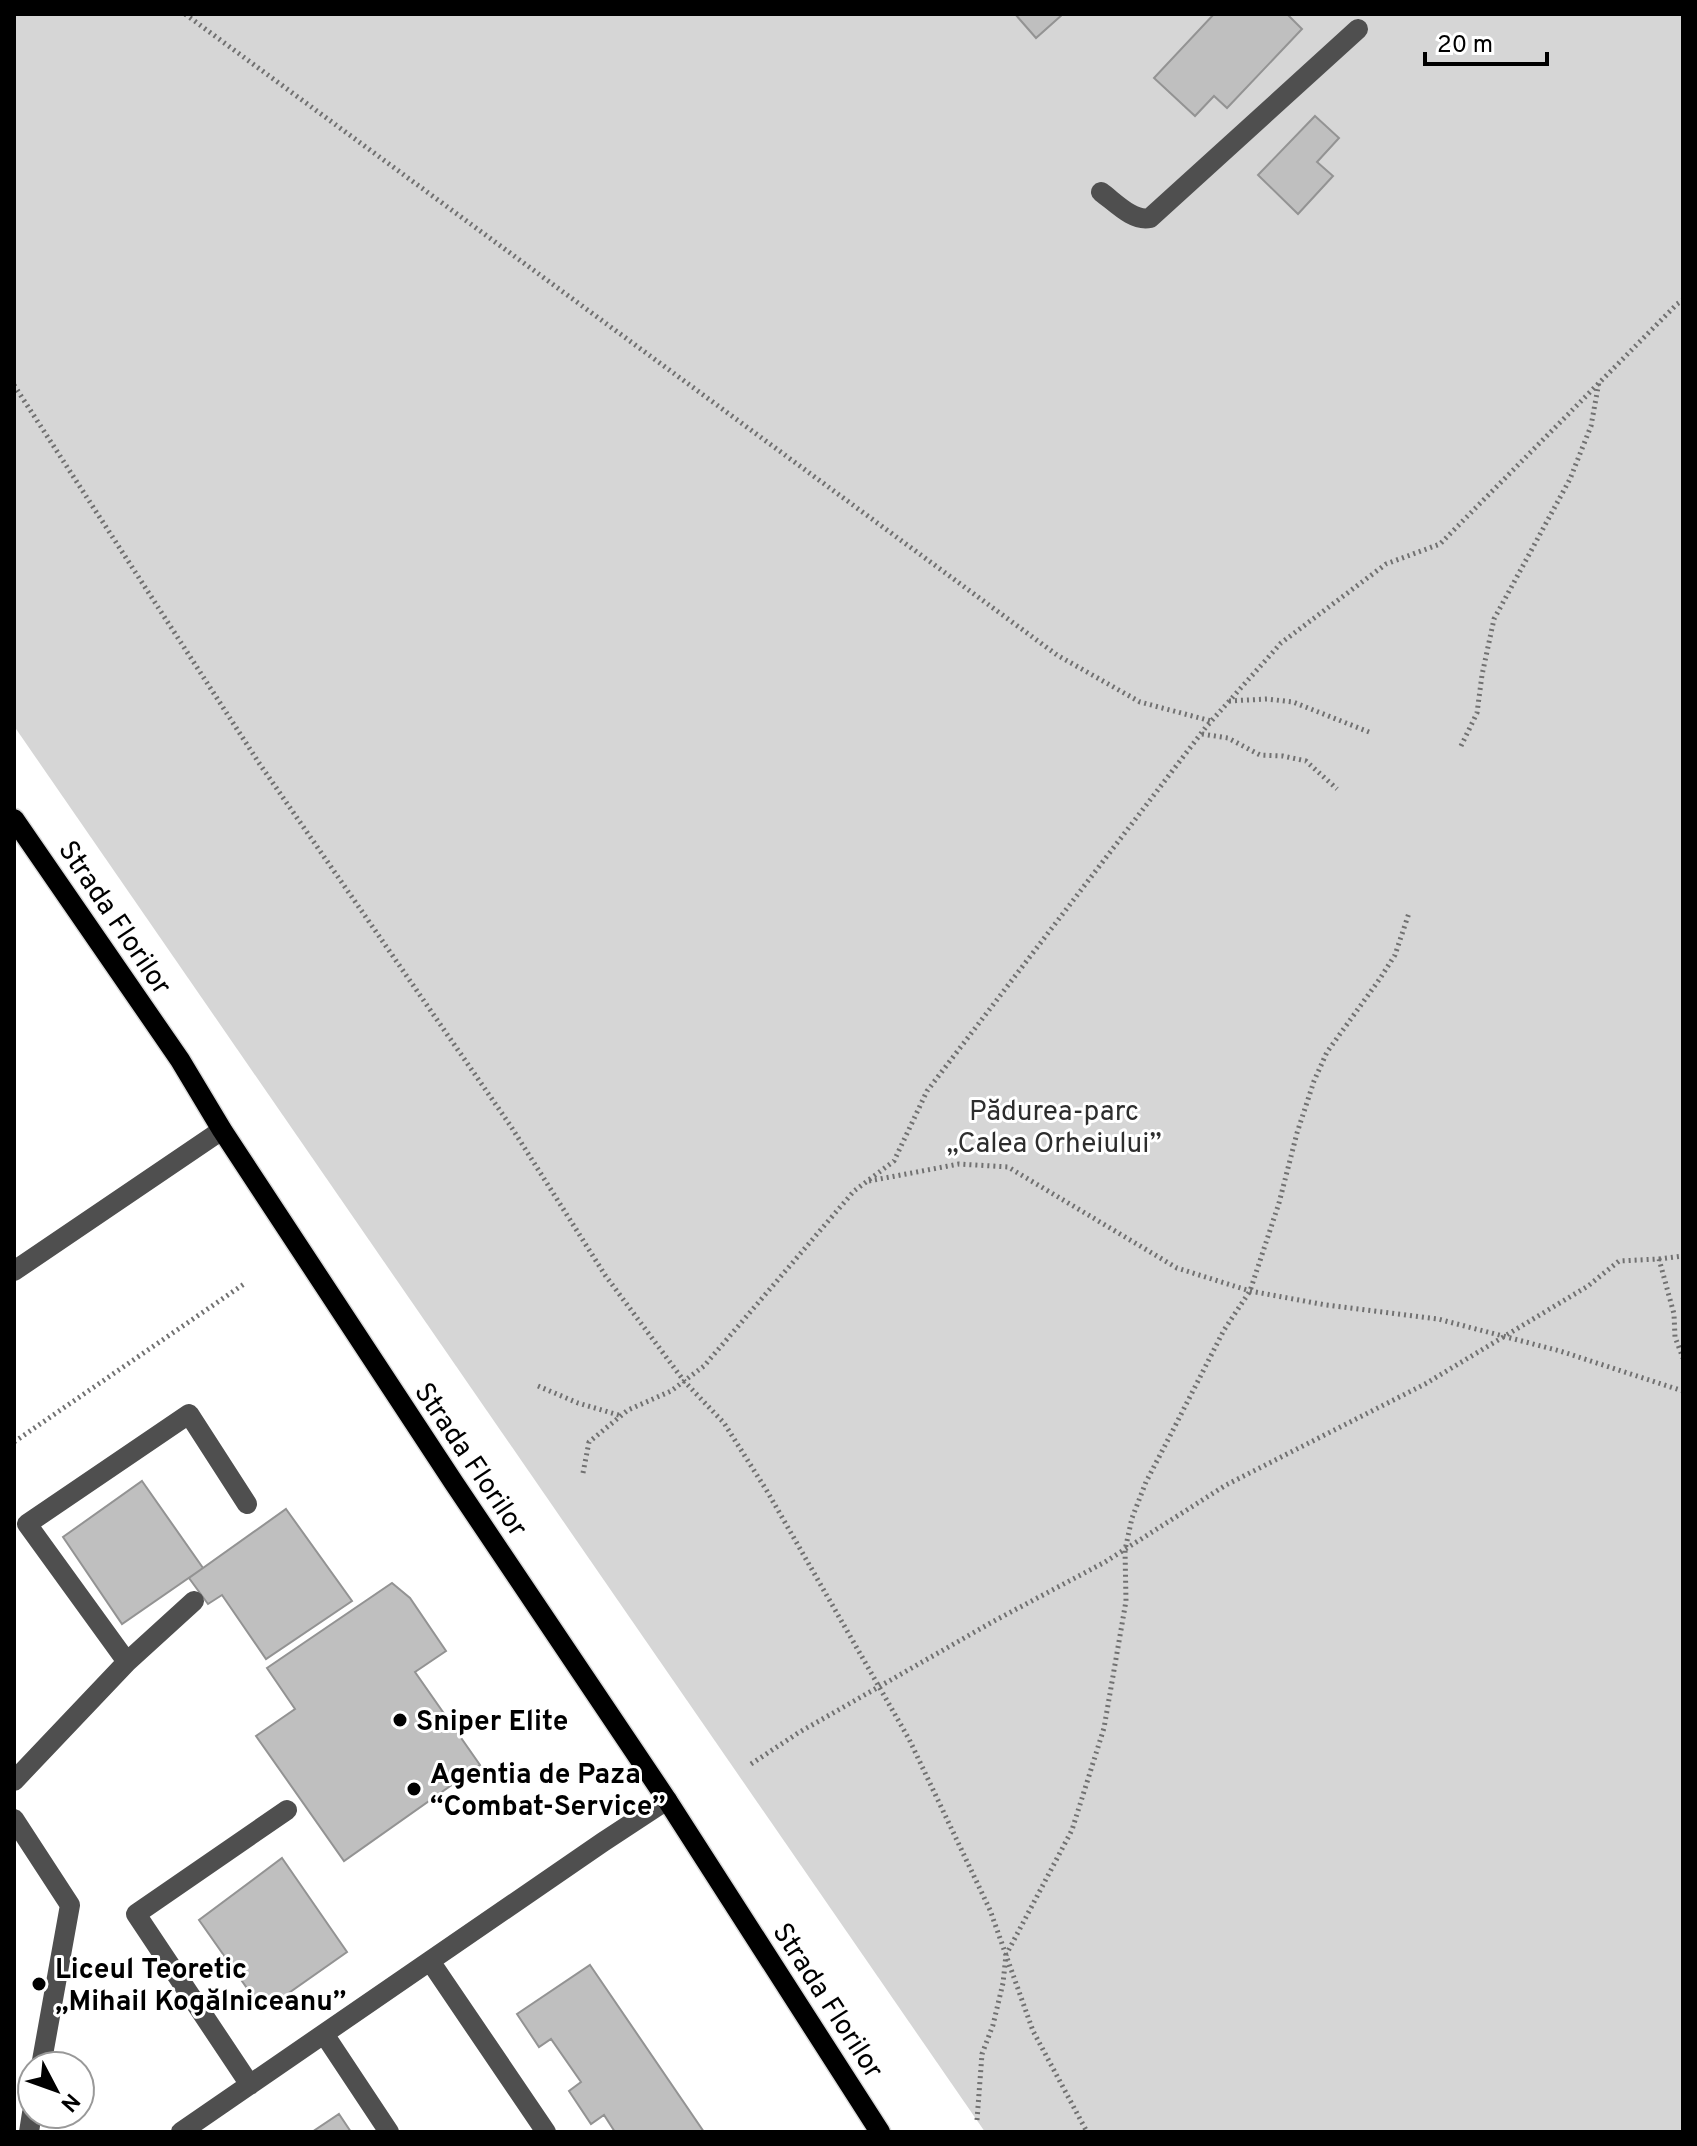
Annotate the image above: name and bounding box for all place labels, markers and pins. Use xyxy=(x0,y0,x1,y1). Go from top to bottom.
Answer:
place label: Sniper Elite xyxy=(416,1705,568,1741)
marker: Sniper Elite xyxy=(391,1711,409,1729)
place label: Agentia de Paza “Combat-Service” xyxy=(430,1758,666,1826)
marker: Agentia de Paza “Combat-Service” xyxy=(405,1780,423,1798)
place label: Liceul Teoretic „Mihail Kogălniceanu” xyxy=(55,1953,346,2021)
marker: Liceul Teoretic „Mihail Kogălniceanu” xyxy=(30,1975,48,1993)

